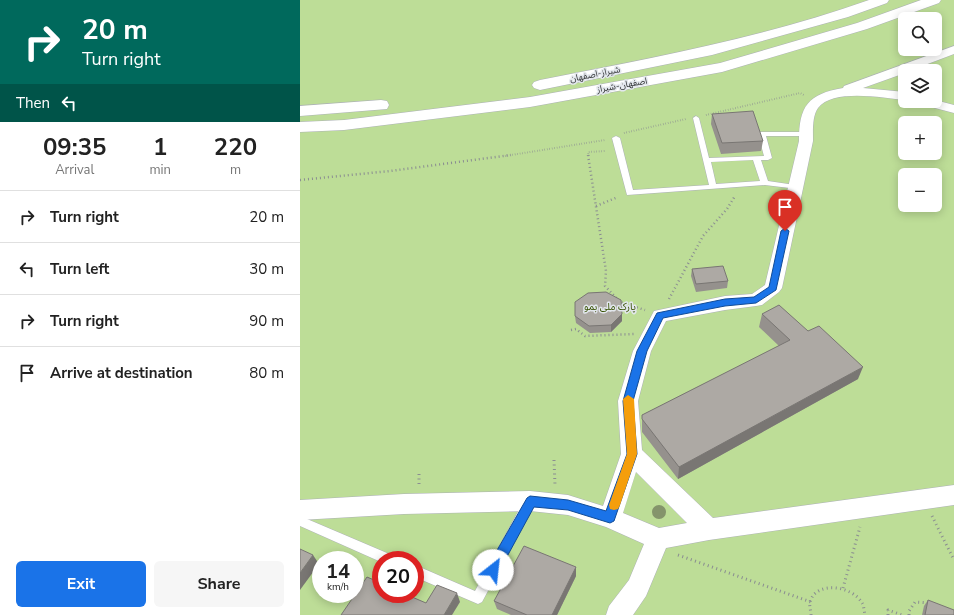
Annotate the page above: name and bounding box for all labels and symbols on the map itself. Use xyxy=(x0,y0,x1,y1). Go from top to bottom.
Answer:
street label: شیراز-اصفهان xyxy=(569,63,621,85)
street label: اصفهان-شیراز xyxy=(595,75,648,96)
pin xyxy=(768,190,802,231)
park label: پارک ملی بمو xyxy=(584,300,636,314)
position arrow xyxy=(472,549,514,591)
speed limit sign: 20 xyxy=(372,551,424,603)

